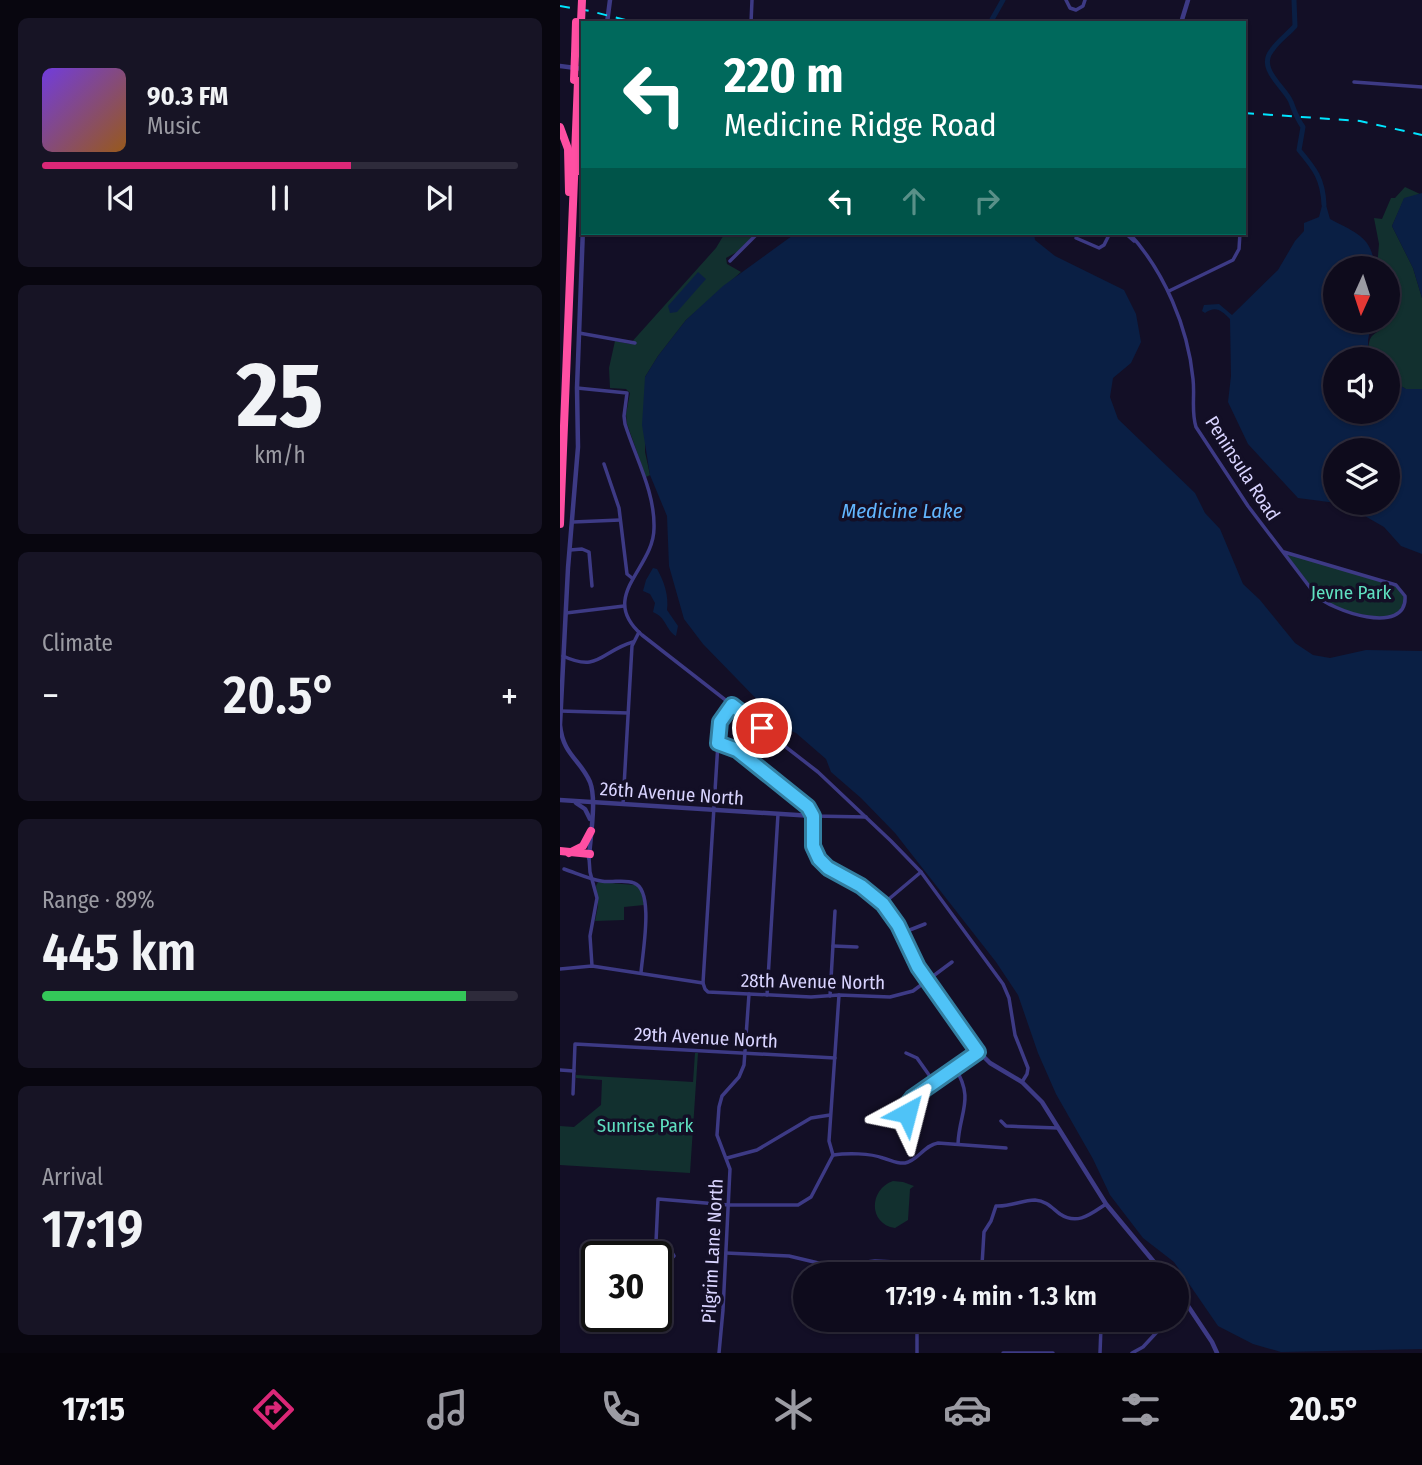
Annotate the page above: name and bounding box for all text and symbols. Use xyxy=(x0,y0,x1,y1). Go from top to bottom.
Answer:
text: 220 m xyxy=(724,46,844,105)
icon: left xyxy=(609,49,700,140)
text: 90.3 FM xyxy=(147,81,228,112)
text: Medicine Ridge Road xyxy=(724,106,997,144)
text: Music xyxy=(147,112,201,140)
icon: previous xyxy=(102,179,140,217)
icon: pause xyxy=(261,179,299,217)
icon: next xyxy=(420,179,458,217)
icon: left xyxy=(822,182,860,220)
icon: ahead xyxy=(895,182,933,220)
icon: right xyxy=(968,182,1006,220)
north arrow xyxy=(1323,256,1400,332)
map controls xyxy=(1323,256,1400,515)
text: 25 xyxy=(237,341,323,450)
button: sound xyxy=(1323,347,1400,424)
street label: Peninsula Road xyxy=(1200,412,1285,525)
button: layers xyxy=(1323,438,1400,515)
text: km/h xyxy=(254,441,306,469)
water label: Medicine Lake xyxy=(841,498,963,524)
park label: Jevne Park xyxy=(1311,581,1391,604)
text: Climate xyxy=(42,629,113,657)
text: 20.5° xyxy=(223,664,337,727)
text: − xyxy=(42,673,59,719)
text: + xyxy=(501,673,518,719)
pin xyxy=(732,698,792,758)
icon: arrive xyxy=(743,709,781,747)
street label: 26th Avenue North xyxy=(599,777,745,810)
text: Range · 89% xyxy=(42,886,155,914)
text: 445 km xyxy=(42,921,196,984)
street label: 28th Avenue North xyxy=(741,969,885,994)
street label: 29th Avenue North xyxy=(633,1022,779,1053)
position arrow xyxy=(870,1076,944,1150)
park label: Sunrise Park xyxy=(597,1114,693,1137)
text: Arrival xyxy=(42,1163,103,1191)
street label: Pilgrim Lane North xyxy=(697,1178,728,1324)
text: 17:19 xyxy=(42,1198,144,1261)
speed limit sign: 30 xyxy=(581,1241,672,1332)
text: 17:19 · 4 min · 1.3 km xyxy=(885,1281,1097,1312)
icon: directions xyxy=(249,1385,298,1434)
icon: music xyxy=(423,1385,472,1434)
icon: phone xyxy=(596,1385,645,1434)
icon: climate xyxy=(769,1385,818,1434)
icon: car xyxy=(943,1385,992,1434)
icon: filters xyxy=(1116,1385,1165,1434)
text: 17:15 xyxy=(62,1390,125,1428)
text: 20.5° xyxy=(1289,1390,1360,1428)

